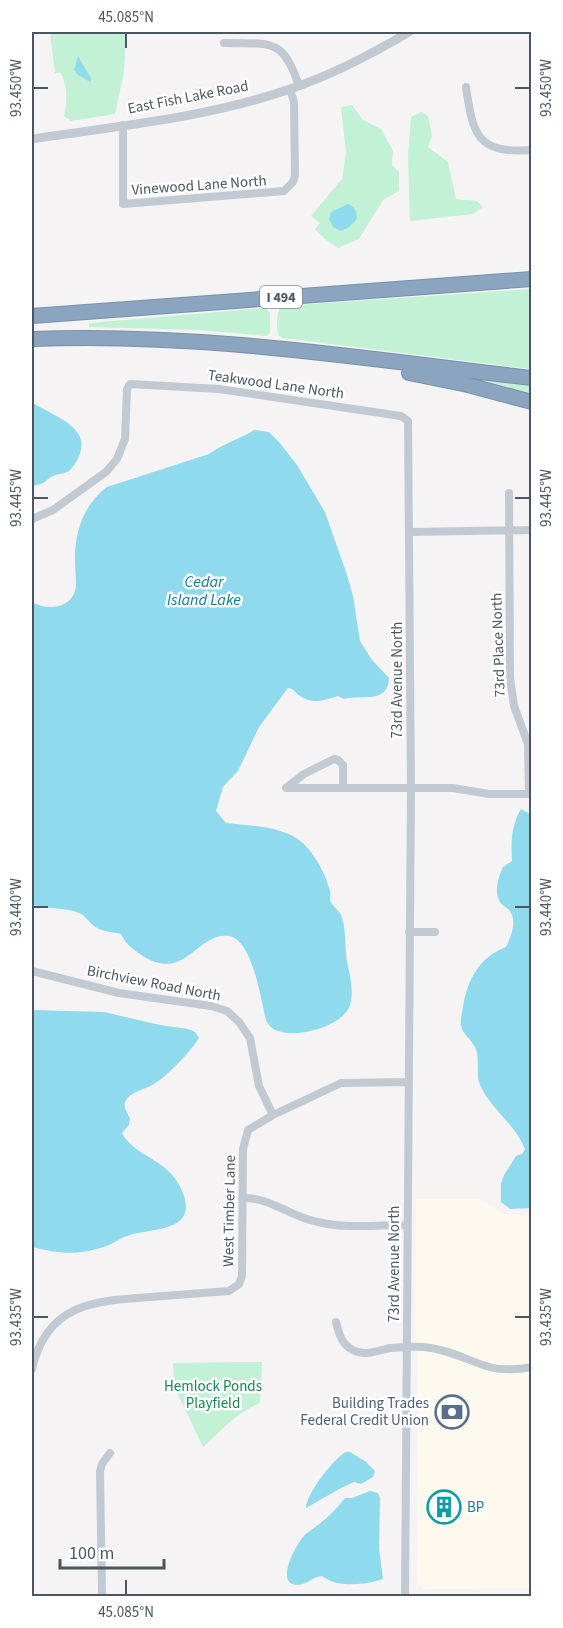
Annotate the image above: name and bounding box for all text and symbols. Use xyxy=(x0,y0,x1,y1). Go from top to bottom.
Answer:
text: 45.085°N xyxy=(98,7,154,28)
text: 93.450°W xyxy=(6,59,27,117)
text: 93.450°W xyxy=(536,59,557,117)
street label: East Fish Lake Road xyxy=(126,75,250,120)
street label: Vinewood Lane North xyxy=(131,170,267,201)
road number: I 494 xyxy=(260,286,302,308)
street label: Teakwood Lane North xyxy=(206,365,345,404)
text: 93.445°W xyxy=(6,469,27,527)
text: 93.445°W xyxy=(536,469,557,527)
water label: Cedar Island Lake xyxy=(167,571,241,611)
street label: 73rd Place North xyxy=(486,592,511,698)
street label: 73rd Avenue North xyxy=(387,622,408,738)
text: 93.440°W xyxy=(6,878,27,936)
text: 93.440°W xyxy=(536,878,557,936)
street label: Birchview Road North xyxy=(85,960,223,1007)
street label: West Timber Lane xyxy=(218,1155,241,1267)
street label: 73rd Avenue North xyxy=(384,1206,405,1322)
text: 93.435°W xyxy=(6,1288,27,1346)
text: 93.435°W xyxy=(536,1288,557,1346)
park label: Hemlock Ponds Playfield xyxy=(164,1376,262,1414)
place label: Building Trades Federal Credit Union xyxy=(300,1393,429,1431)
bank icon: Building Trades Federal Credit Union xyxy=(434,1394,470,1430)
building icon: BP xyxy=(426,1489,462,1525)
place label: BP xyxy=(467,1497,484,1518)
scale bar xyxy=(60,1532,164,1570)
text: 100 m xyxy=(69,1541,114,1566)
text: 45.085°N xyxy=(98,1602,154,1623)

